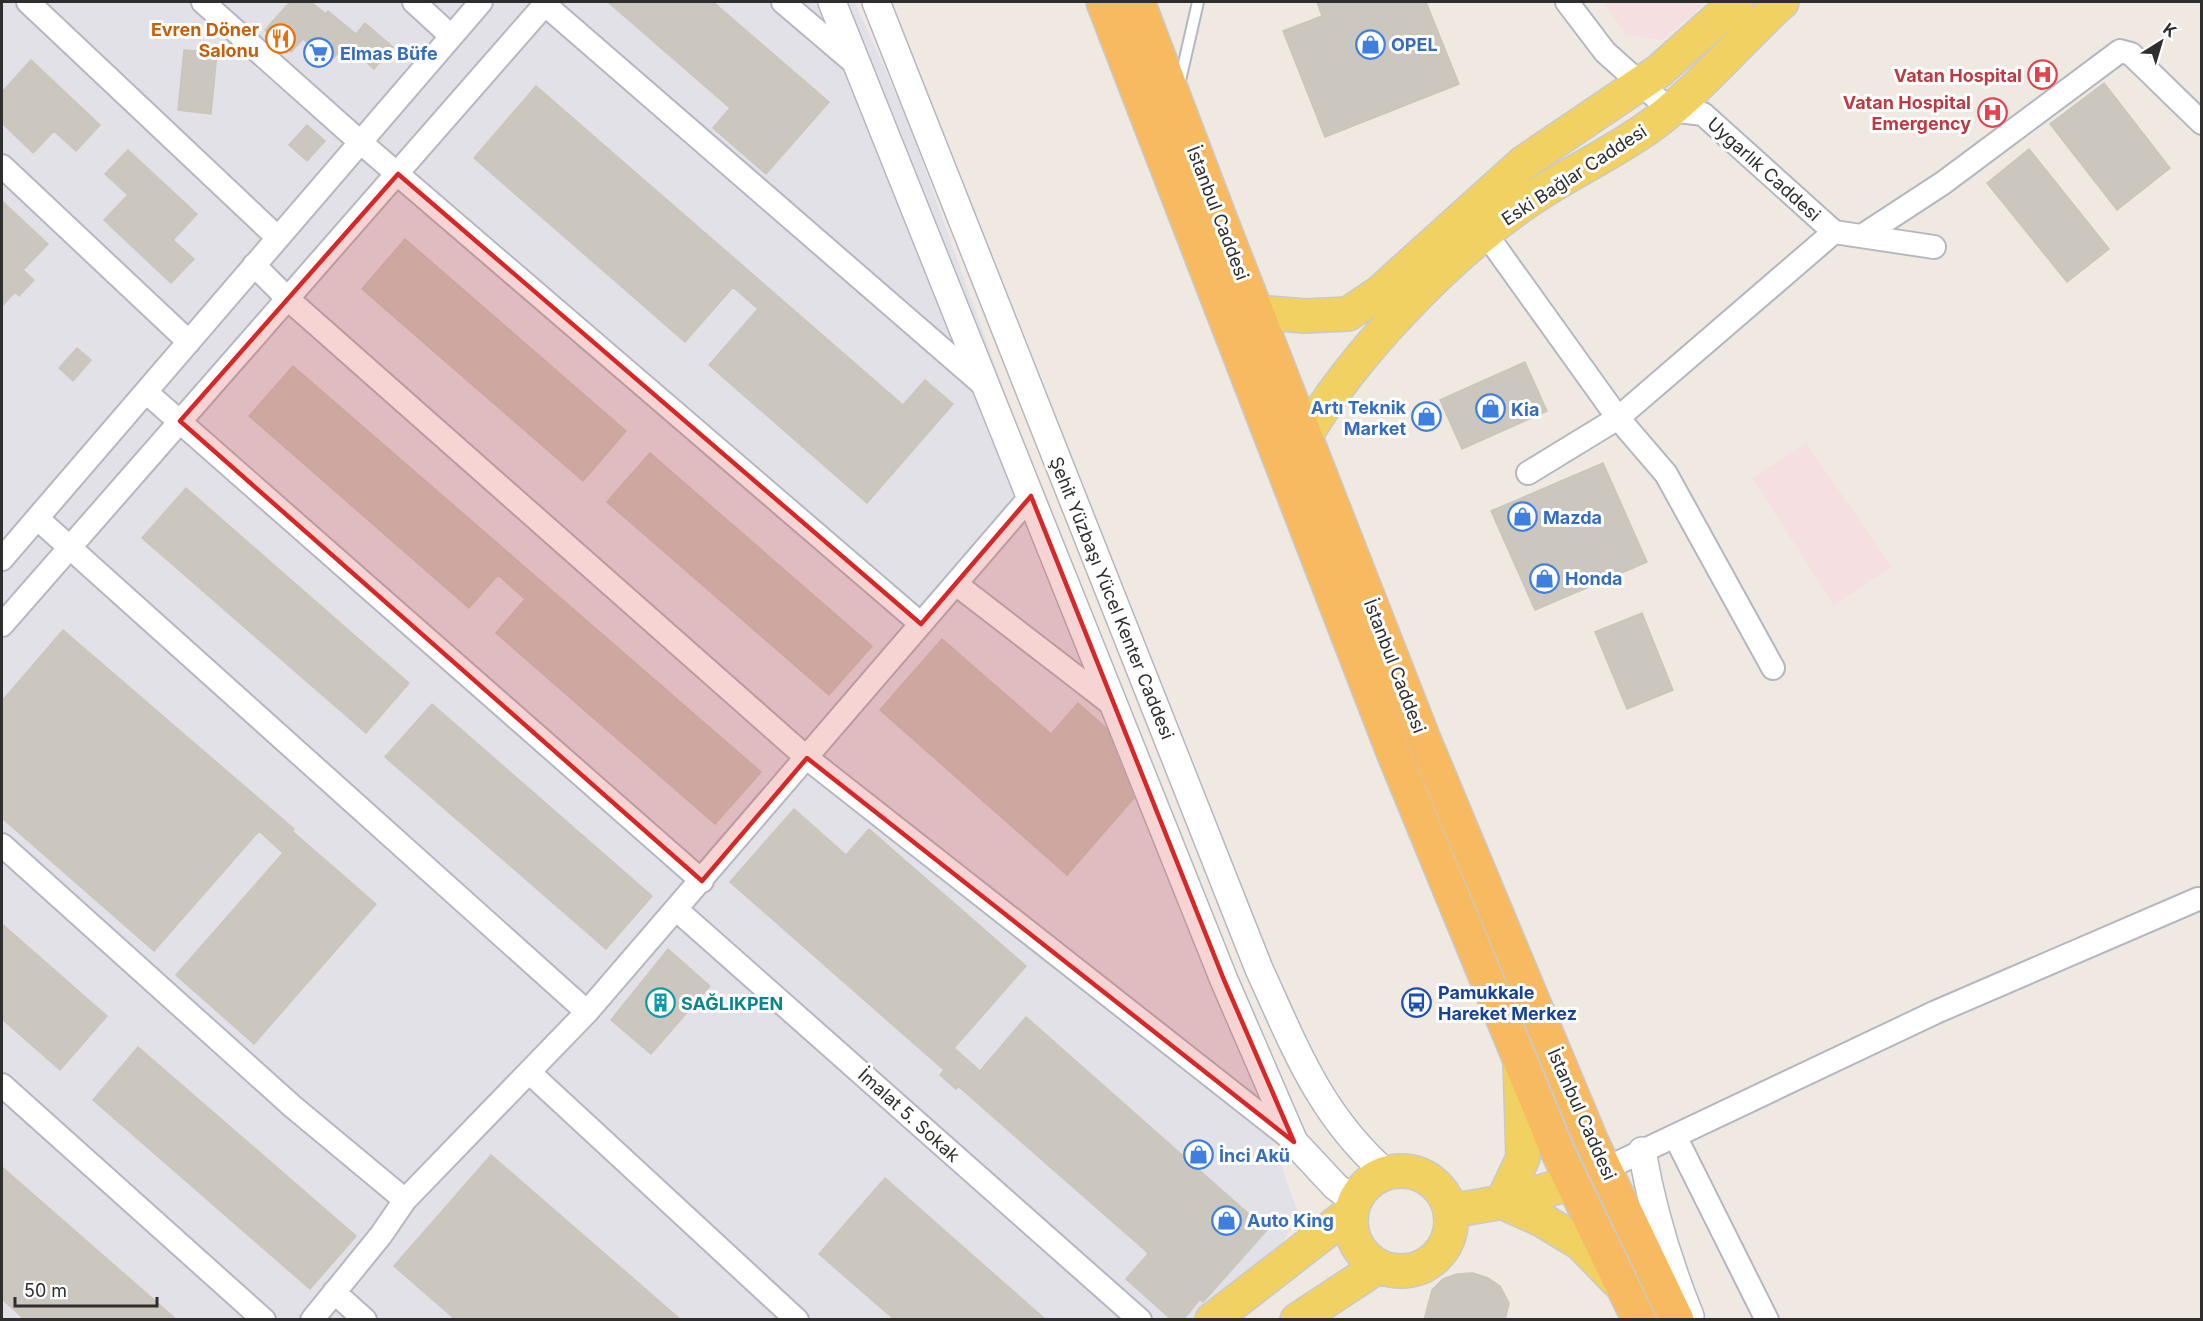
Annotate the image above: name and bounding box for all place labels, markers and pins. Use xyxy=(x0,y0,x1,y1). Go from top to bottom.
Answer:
place label: Evren Döner Salonu xyxy=(151,19,259,61)
restaurant icon: Evren Döner Salonu xyxy=(264,23,296,55)
shop icon: OPEL xyxy=(1354,28,1386,60)
place label: OPEL xyxy=(1391,34,1438,55)
supermarket icon: Elmas Büfe xyxy=(303,37,335,69)
place label: Elmas Büfe xyxy=(340,43,438,64)
hospital icon: Vatan Hospital xyxy=(2027,59,2059,91)
place label: Vatan Hospital xyxy=(1894,65,2022,86)
place label: Vatan Hospital Emergency xyxy=(1843,92,1971,134)
hospital icon: Vatan Hospital Emergency xyxy=(1976,96,2008,128)
shop icon: Kia xyxy=(1474,393,1506,425)
place label: Artı Teknik Market xyxy=(1311,397,1407,439)
place label: Kia xyxy=(1511,399,1539,420)
shop icon: Artı Teknik Market xyxy=(1411,401,1443,433)
shop icon: Mazda xyxy=(1506,501,1538,533)
place label: Mazda xyxy=(1543,507,1602,528)
shop icon: Honda xyxy=(1528,562,1560,594)
place label: Honda xyxy=(1565,568,1623,589)
place label: Pamukkale Hareket Merkez xyxy=(1438,982,1577,1024)
bus stop icon: Pamukkale Hareket Merkez xyxy=(1401,986,1433,1018)
building icon: SAĞLIKPEN xyxy=(644,987,676,1019)
place label: SAĞLIKPEN xyxy=(681,993,783,1014)
shop icon: İnci Akü xyxy=(1182,1139,1214,1171)
place label: İnci Akü xyxy=(1219,1145,1290,1166)
shop icon: Auto King xyxy=(1210,1204,1242,1236)
place label: Auto King xyxy=(1247,1210,1334,1231)

